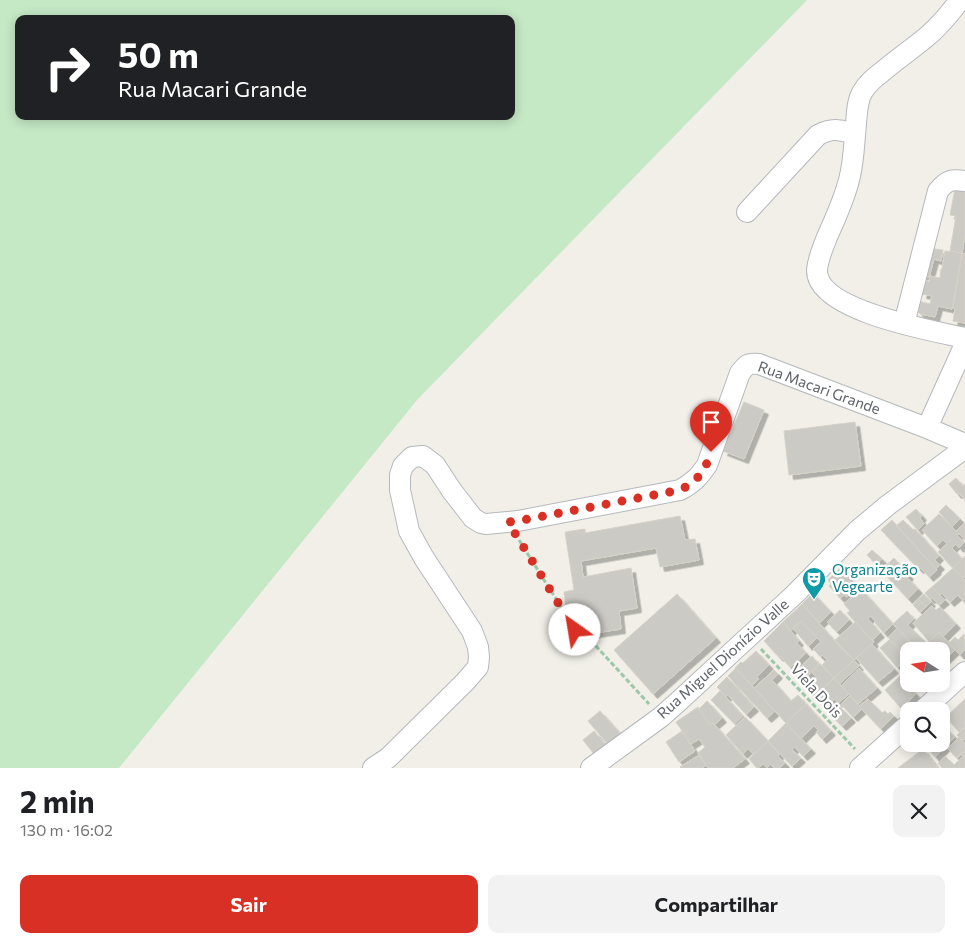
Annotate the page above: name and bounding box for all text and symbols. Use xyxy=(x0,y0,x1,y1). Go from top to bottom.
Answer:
text: 50 m xyxy=(118,32,199,75)
icon: right xyxy=(35,35,100,100)
text: Rua Macari Grande xyxy=(118,75,307,102)
street label: Rua Macari Grande xyxy=(756,357,883,418)
pin xyxy=(690,401,732,452)
icon: arrive xyxy=(697,408,725,436)
place label: Organização Vegearte xyxy=(832,560,918,595)
theatre icon: Organização Vegearte xyxy=(801,566,827,600)
street label: Rua Miguel Dionízio Valle xyxy=(653,594,792,722)
position arrow xyxy=(548,603,600,655)
north arrow xyxy=(900,642,950,692)
map controls xyxy=(900,642,950,752)
street label: Viela Dois xyxy=(787,660,846,721)
button: search xyxy=(900,702,950,752)
text: 2 min xyxy=(20,782,95,819)
button: close xyxy=(893,785,945,837)
text: 130 m · 16:02 xyxy=(20,820,113,839)
button: Sair xyxy=(20,875,478,933)
button: Compartilhar xyxy=(488,875,945,933)

